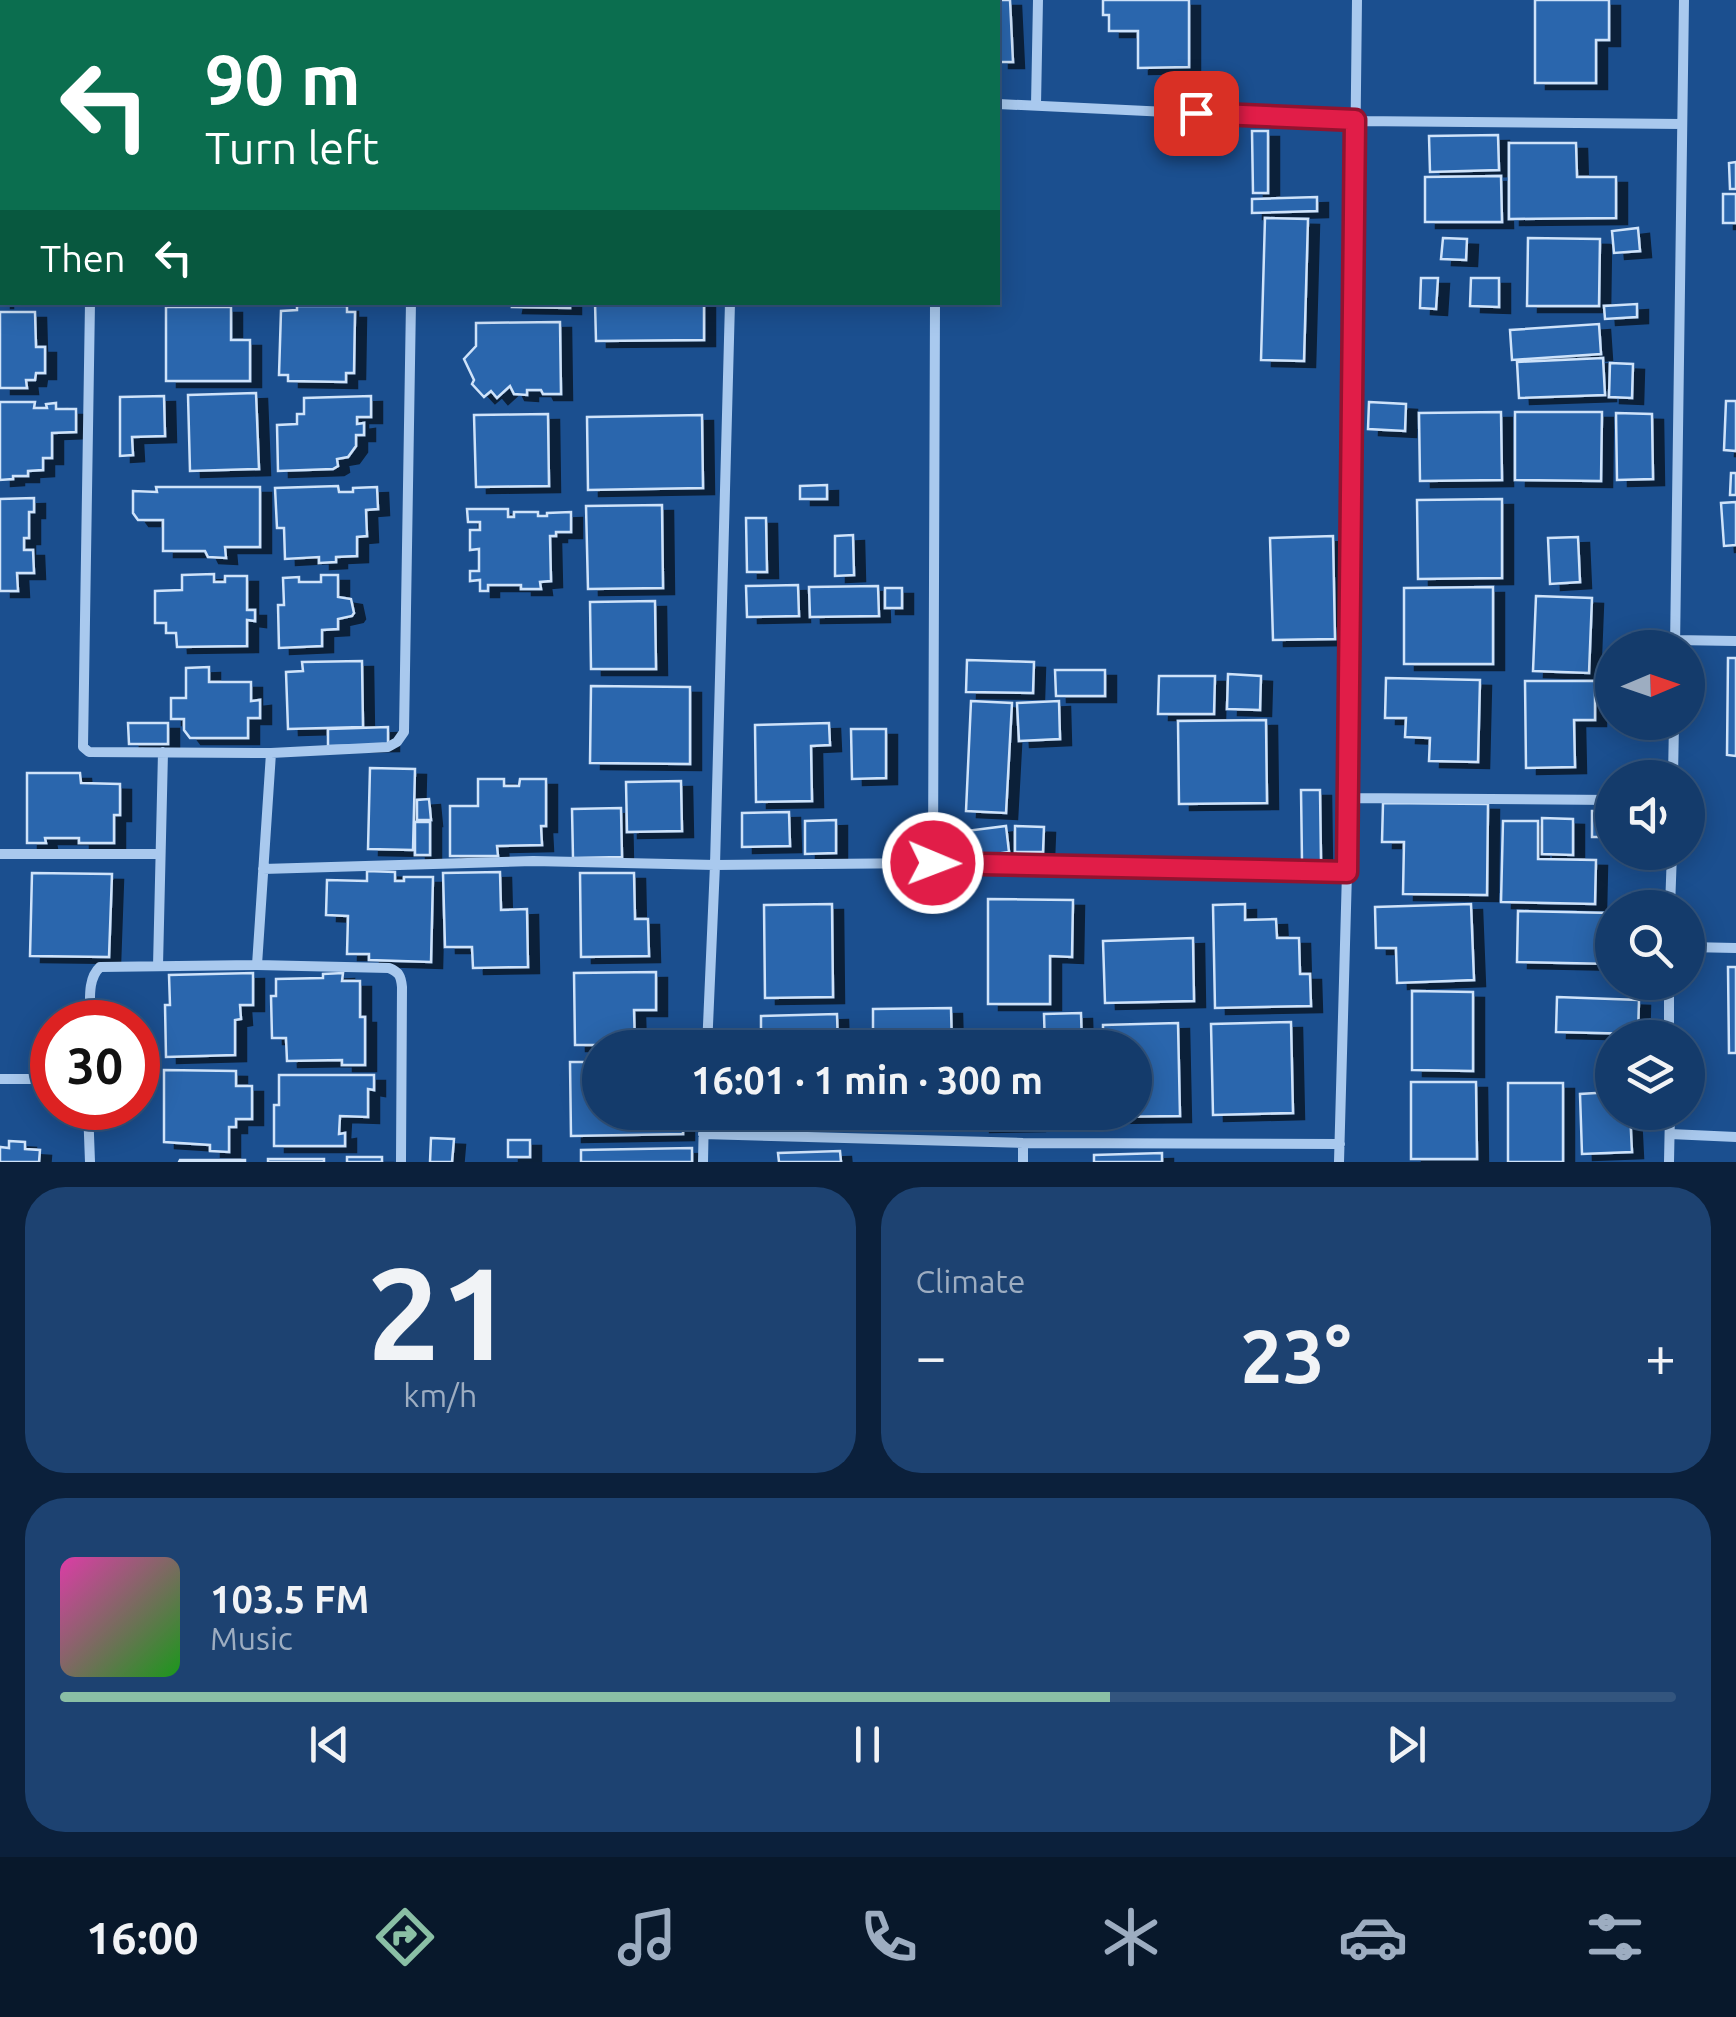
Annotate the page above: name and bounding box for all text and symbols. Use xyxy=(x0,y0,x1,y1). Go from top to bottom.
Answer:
icon: left xyxy=(40,40,170,170)
text: 90 m xyxy=(205,40,361,118)
pin xyxy=(1154,71,1239,156)
icon: arrive xyxy=(1169,86,1224,141)
text: Turn left xyxy=(205,122,379,173)
icon: left xyxy=(146,230,201,285)
text: Then xyxy=(40,237,126,279)
north arrow xyxy=(1595,630,1705,740)
map controls xyxy=(1595,630,1705,1130)
button: sound xyxy=(1595,760,1705,870)
position arrow xyxy=(881,811,985,915)
button: search xyxy=(1595,890,1705,1000)
speed limit sign: 30 xyxy=(30,1000,160,1130)
button: layers xyxy=(1595,1020,1705,1130)
text: 16:01 · 1 min · 300 m xyxy=(691,1059,1043,1101)
text: 21 xyxy=(367,1239,514,1385)
text: Climate xyxy=(916,1263,1026,1299)
text: 23° xyxy=(1240,1313,1351,1397)
text: − xyxy=(916,1325,947,1386)
text: + xyxy=(1645,1325,1676,1386)
text: km/h xyxy=(403,1377,477,1413)
text: 103.5 FM xyxy=(210,1578,369,1620)
text: Music xyxy=(210,1620,293,1656)
icon: previous xyxy=(302,1717,357,1772)
icon: pause xyxy=(840,1717,895,1772)
icon: next xyxy=(1379,1717,1434,1772)
icon: directions xyxy=(370,1902,440,1972)
icon: music xyxy=(612,1902,682,1972)
icon: phone xyxy=(854,1902,924,1972)
icon: climate xyxy=(1096,1902,1166,1972)
icon: car xyxy=(1338,1902,1408,1972)
icon: filters xyxy=(1580,1902,1650,1972)
text: 16:00 xyxy=(86,1912,199,1963)

